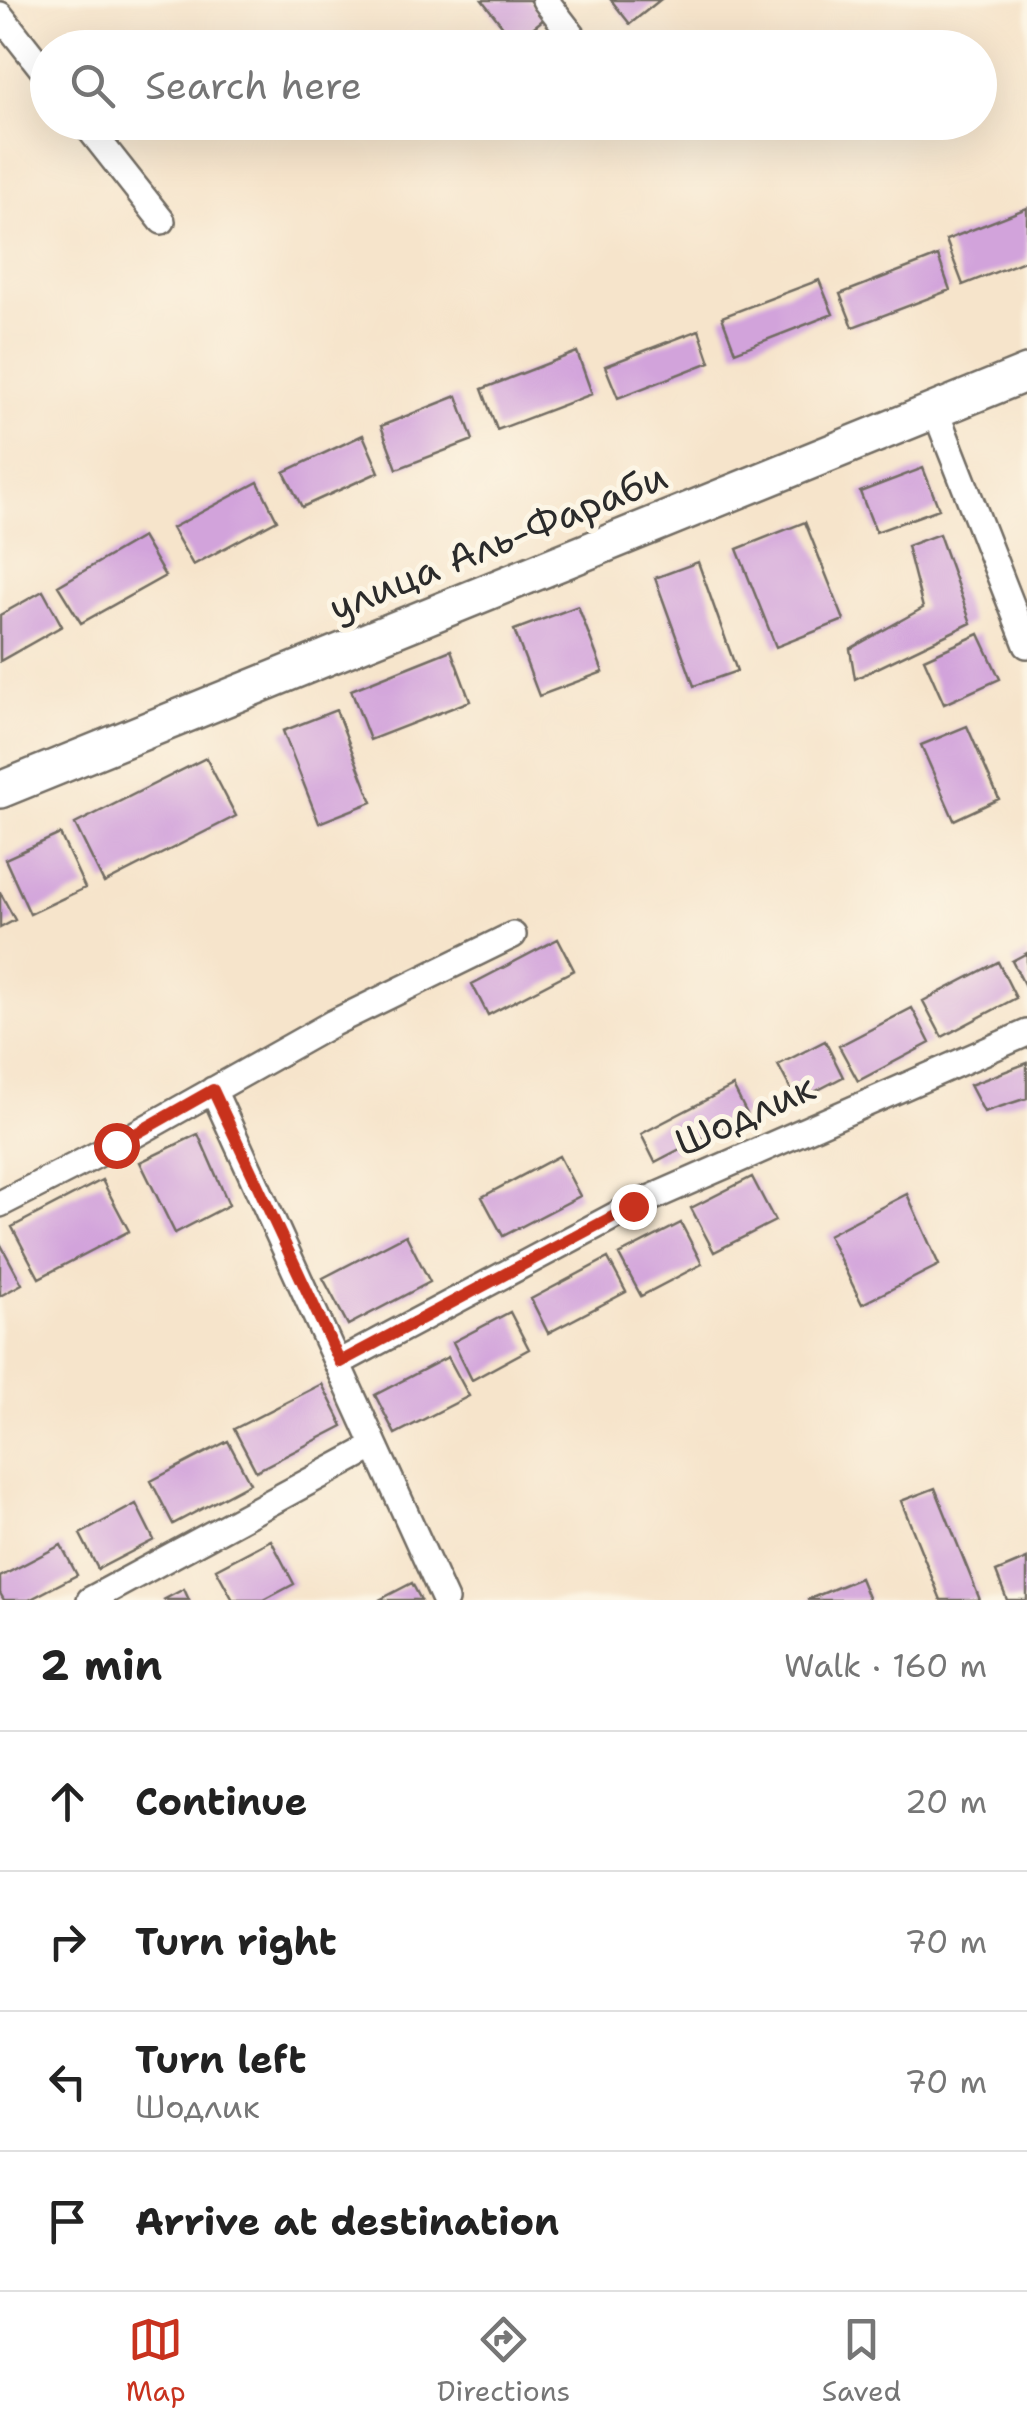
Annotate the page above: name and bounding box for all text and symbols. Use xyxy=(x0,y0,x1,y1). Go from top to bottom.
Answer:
search box xyxy=(30,30,997,140)
icon: search xyxy=(65,58,120,113)
text: Search here xyxy=(145,60,362,111)
street label: улица Аль-Фараби xyxy=(321,450,675,633)
street label: Шодлик xyxy=(667,1061,823,1168)
route start xyxy=(94,1123,140,1169)
route end xyxy=(611,1184,657,1230)
text: 2 min xyxy=(40,1637,162,1693)
text: Walk · 160 m xyxy=(784,1644,987,1687)
icon: ahead xyxy=(40,1774,95,1829)
text: Continue xyxy=(135,1776,307,1827)
text: 20 m xyxy=(905,1780,987,1823)
icon: right xyxy=(40,1914,95,1969)
text: Turn right xyxy=(135,1916,337,1967)
text: 70 m xyxy=(904,1920,987,1963)
text: Turn left xyxy=(135,2034,307,2085)
icon: left xyxy=(40,2054,95,2109)
text: 70 m xyxy=(904,2060,987,2103)
text: Шодлик xyxy=(135,2085,260,2128)
icon: arrive xyxy=(40,2194,95,2249)
text: Arrive at destination xyxy=(135,2196,559,2247)
tab: Map xyxy=(126,2312,186,2410)
tab: Directions xyxy=(437,2312,570,2410)
tab: Saved xyxy=(822,2312,901,2410)

